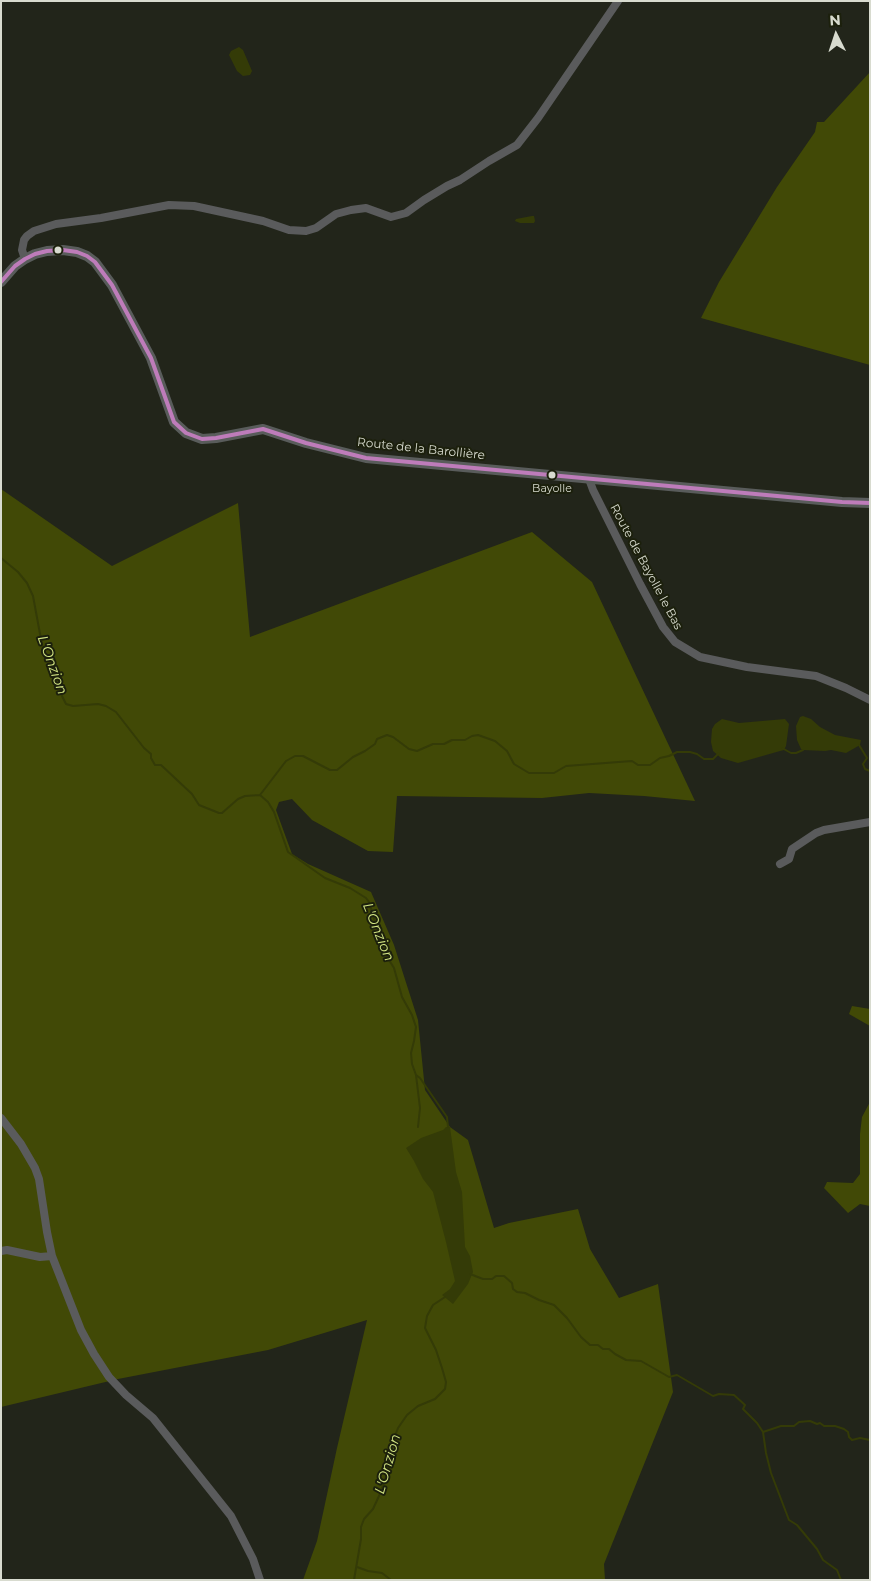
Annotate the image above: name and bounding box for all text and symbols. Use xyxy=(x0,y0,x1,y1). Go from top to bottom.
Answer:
north arrow xyxy=(811,10,861,60)
text: N xyxy=(829,11,841,29)
unlabelled marker xyxy=(53,245,63,255)
street label: Route de la Barollière xyxy=(356,435,486,463)
marker: Bayolle xyxy=(547,470,557,480)
place label: Bayolle xyxy=(532,482,572,496)
street label: Route de Bayolle le Bas xyxy=(607,502,685,632)
water label: L'Onzion xyxy=(34,633,70,697)
water label: L'Onzion xyxy=(359,900,397,964)
water label: L'Onzion xyxy=(371,1432,405,1496)

